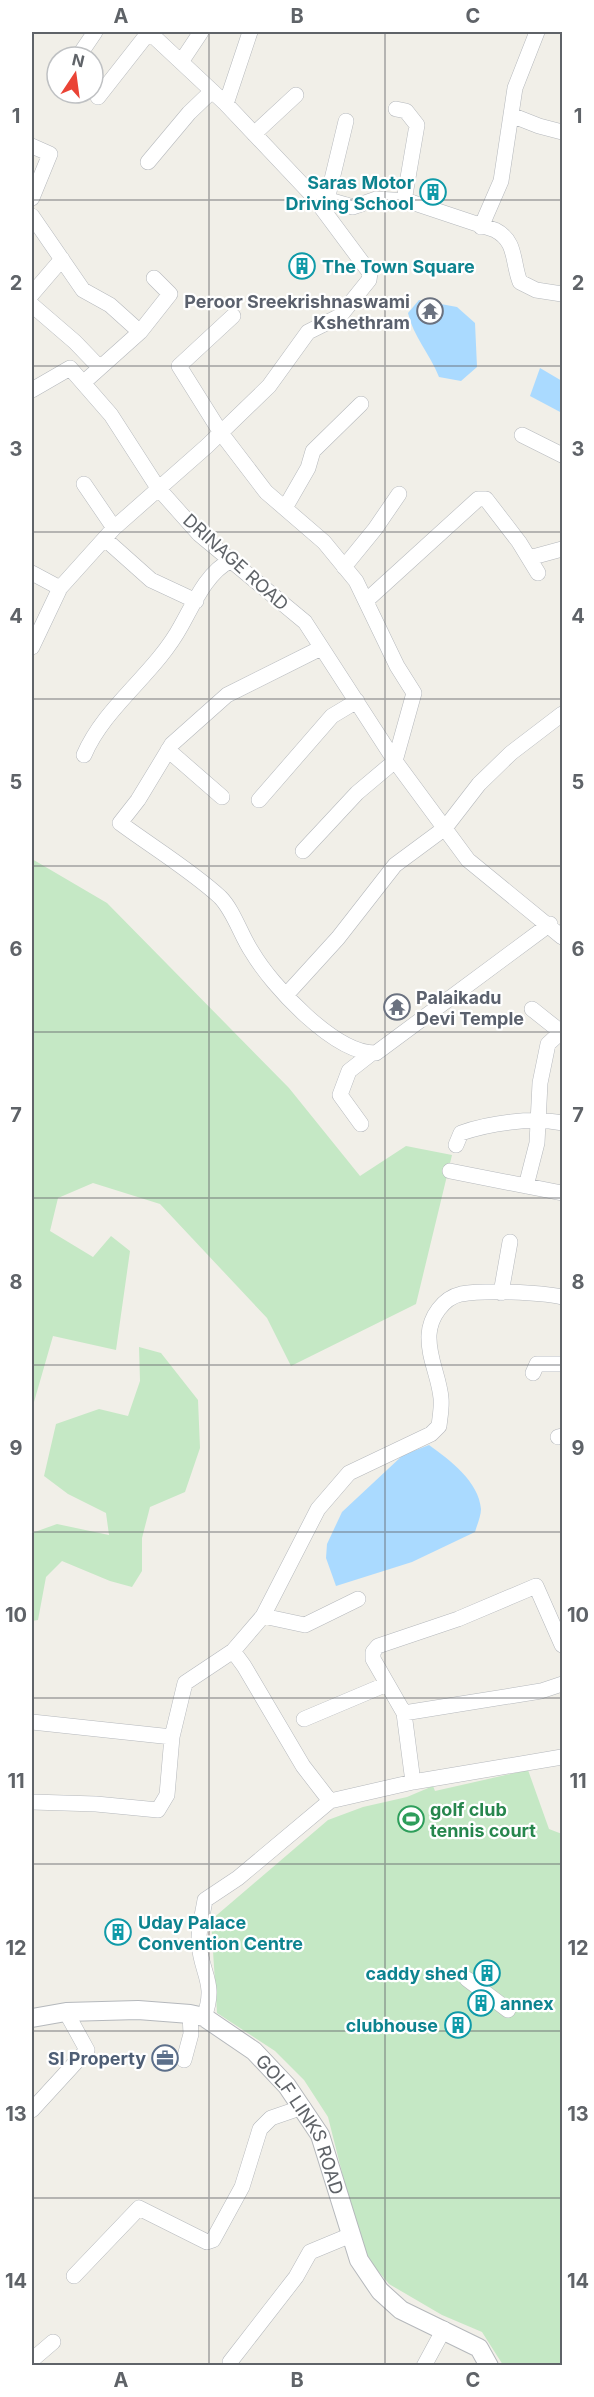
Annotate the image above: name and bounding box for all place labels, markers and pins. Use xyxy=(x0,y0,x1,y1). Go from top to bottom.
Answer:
place label: Saras Motor Driving School xyxy=(286,172,414,214)
building icon: Saras Motor Driving School xyxy=(418,177,448,207)
building icon: The Town Square xyxy=(287,251,317,281)
place label: The Town Square xyxy=(322,256,475,277)
place label: Peroor Sreekrishnaswami Kshethram xyxy=(184,291,410,333)
temple icon: Peroor Sreekrishnaswami Kshethram xyxy=(415,296,445,326)
place label: Palaikadu Devi Temple xyxy=(416,987,524,1029)
temple icon: Palaikadu Devi Temple xyxy=(382,992,412,1022)
place label: golf club tennis court xyxy=(430,1799,536,1841)
sports icon: golf club tennis court xyxy=(396,1804,426,1834)
place label: Uday Palace Convention Centre xyxy=(138,1912,303,1954)
building icon: Uday Palace Convention Centre xyxy=(103,1917,133,1947)
building icon: caddy shed xyxy=(472,1958,502,1988)
place label: caddy shed xyxy=(365,1963,468,1984)
building icon: annex xyxy=(466,1988,496,2018)
place label: annex xyxy=(500,1993,554,2014)
building icon: clubhouse xyxy=(443,2010,473,2040)
place label: clubhouse xyxy=(346,2015,438,2036)
office icon: SI Property xyxy=(150,2043,180,2073)
place label: SI Property xyxy=(48,2048,146,2069)

